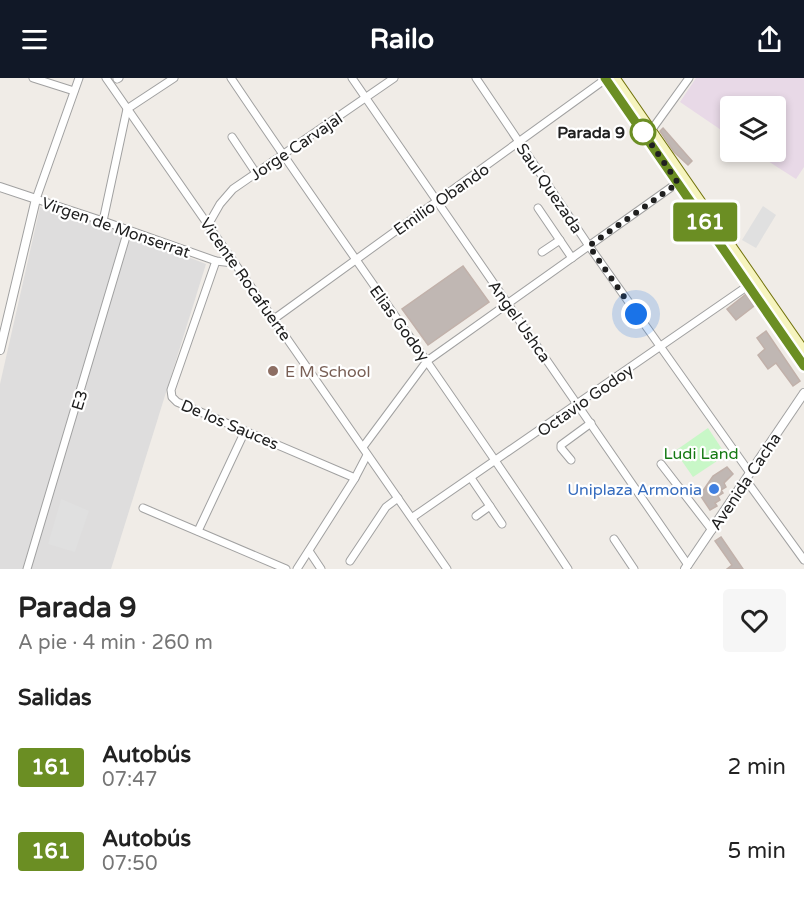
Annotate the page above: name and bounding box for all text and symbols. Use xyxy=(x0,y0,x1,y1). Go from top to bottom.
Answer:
icon: menu xyxy=(18,23,51,56)
text: Railo xyxy=(370,23,434,56)
icon: share xyxy=(753,23,786,56)
map controls xyxy=(720,96,786,162)
button: layers xyxy=(720,96,786,162)
street label: Jorge Carvajal xyxy=(247,109,347,185)
marker: Parada 9 xyxy=(630,119,656,145)
place label: Parada 9 xyxy=(557,123,625,143)
street label: Saul Quezada xyxy=(512,140,587,237)
street label: Emilio Obando xyxy=(390,159,493,240)
street label: Virgen de Monserrat xyxy=(39,193,193,263)
line badge: 161 xyxy=(670,202,740,242)
text: 161 xyxy=(685,210,725,235)
street label: Vicente Rocafuerte xyxy=(195,214,295,345)
street label: Angel Ushca xyxy=(484,277,555,367)
street label: Elias Godoy xyxy=(365,282,434,366)
your location xyxy=(621,299,651,329)
street label: Octavio Godoy xyxy=(534,360,638,441)
place label: E M School xyxy=(285,362,371,382)
marker: E M School xyxy=(266,364,280,378)
street label: E3 xyxy=(67,388,92,413)
street label: De los Sauces xyxy=(178,395,281,454)
street label: Avenida Cacha xyxy=(706,429,786,534)
park label: Ludi Land xyxy=(663,444,739,464)
place label: Uniplaza Armonia xyxy=(567,480,702,500)
marker: Uniplaza Armonia xyxy=(707,482,721,496)
button: heart xyxy=(723,589,786,652)
text: Parada 9 xyxy=(18,591,137,625)
text: A pie · 4 min · 260 m xyxy=(18,631,213,655)
text: Salidas xyxy=(18,685,92,711)
text: Autobús xyxy=(102,742,191,768)
text: 2 min xyxy=(727,754,786,780)
text: 161 xyxy=(31,755,71,780)
text: 07:47 xyxy=(102,768,157,792)
text: Autobús xyxy=(102,826,191,852)
text: 5 min xyxy=(727,838,786,864)
text: 161 xyxy=(31,839,71,864)
text: 07:50 xyxy=(102,852,157,876)

